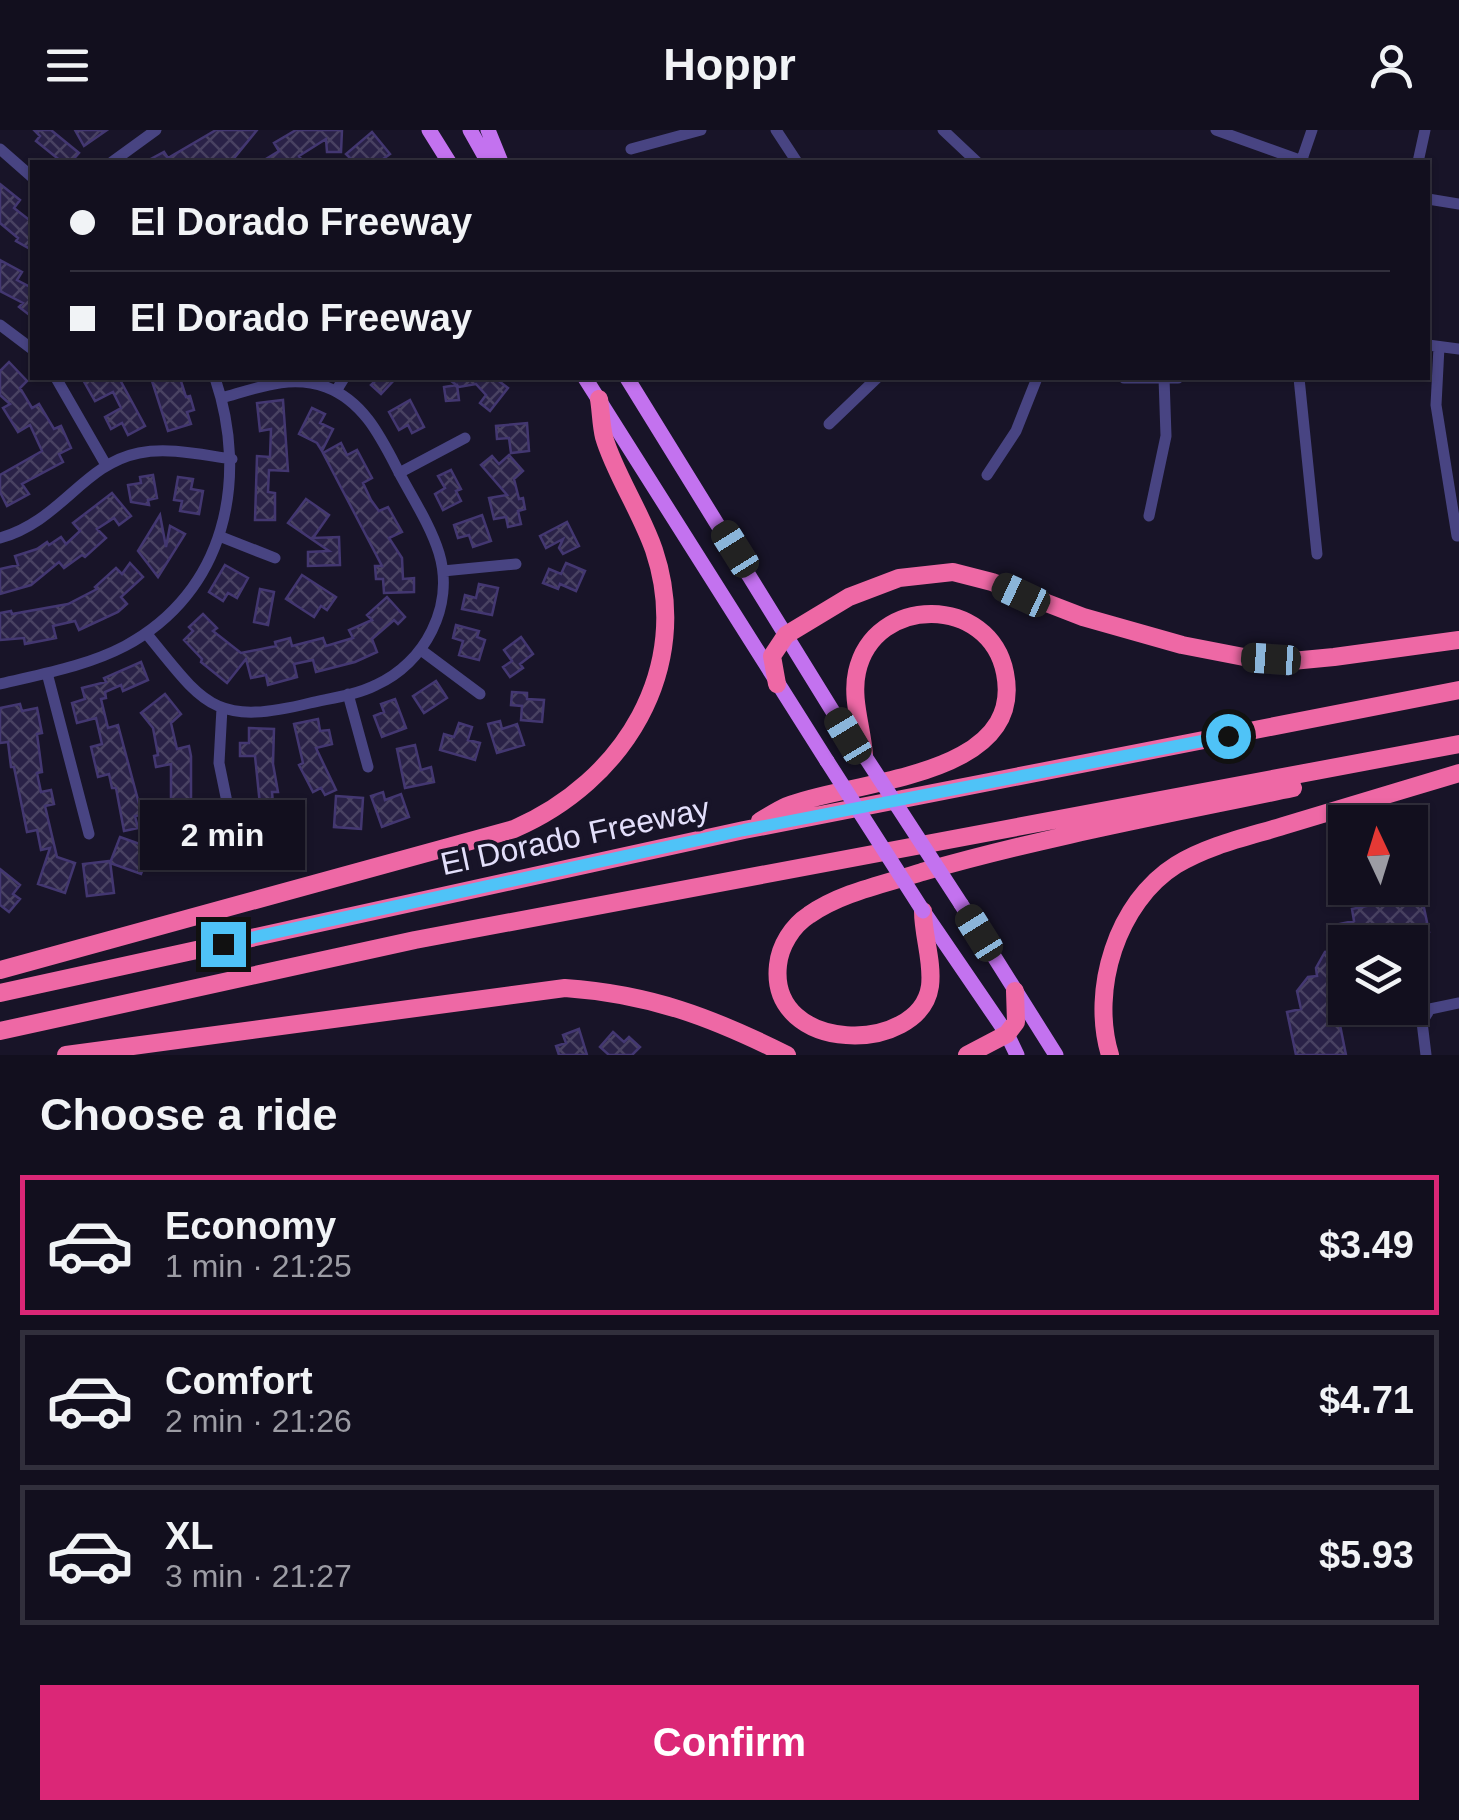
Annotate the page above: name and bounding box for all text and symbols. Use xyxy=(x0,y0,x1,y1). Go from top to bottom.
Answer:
icon: menu xyxy=(40,38,95,93)
icon: person xyxy=(1364,38,1419,93)
text: Hoppr xyxy=(663,39,796,90)
text: El Dorado Freeway xyxy=(130,201,472,243)
text: El Dorado Freeway xyxy=(130,297,472,339)
car xyxy=(706,516,764,582)
car xyxy=(987,569,1055,621)
car xyxy=(1240,642,1302,676)
car xyxy=(820,703,876,769)
route start xyxy=(1206,714,1251,759)
street label: El Dorado Freeway xyxy=(437,790,713,882)
callout: 2 min xyxy=(140,799,306,869)
north arrow xyxy=(1328,805,1428,905)
map controls xyxy=(1328,805,1428,1025)
text: 2 min xyxy=(181,817,264,853)
car xyxy=(950,900,1008,966)
route end xyxy=(201,922,246,967)
button: layers xyxy=(1328,925,1428,1025)
text: Choose a ride xyxy=(40,1089,338,1140)
icon: car xyxy=(45,1200,135,1290)
text: Economy xyxy=(165,1205,336,1247)
text: $3.49 xyxy=(1319,1224,1414,1266)
text: 1 min · 21:25 xyxy=(165,1248,352,1284)
icon: car xyxy=(45,1355,135,1445)
text: Comfort xyxy=(165,1360,313,1402)
text: $4.71 xyxy=(1319,1379,1414,1421)
text: 2 min · 21:26 xyxy=(165,1403,352,1439)
icon: car xyxy=(45,1510,135,1600)
text: XL xyxy=(165,1515,214,1557)
text: $5.93 xyxy=(1319,1534,1414,1576)
text: 3 min · 21:27 xyxy=(165,1558,352,1594)
button: Confirm xyxy=(40,1685,1419,1800)

